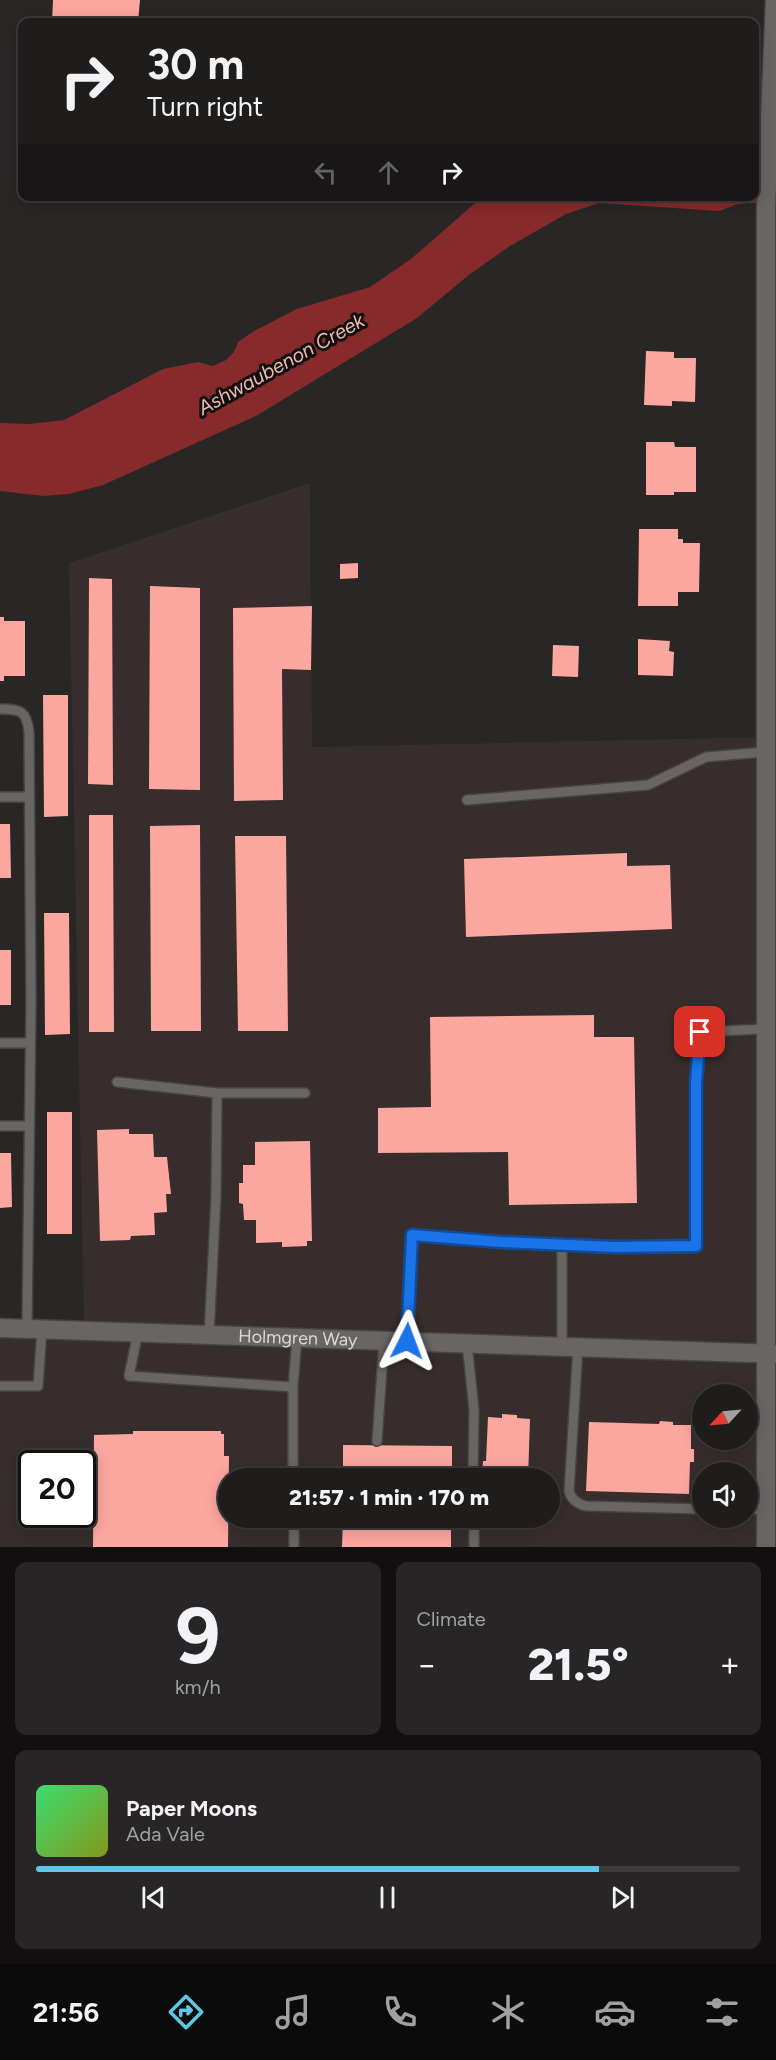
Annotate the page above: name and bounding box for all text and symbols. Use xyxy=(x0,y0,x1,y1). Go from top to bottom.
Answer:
text: 30 m xyxy=(147,39,244,90)
icon: right xyxy=(48,42,126,120)
text: Turn right xyxy=(147,90,263,123)
icon: left xyxy=(309,156,342,189)
icon: ahead xyxy=(372,156,405,189)
icon: right xyxy=(435,156,468,189)
water label: Ashwaubenon Creek xyxy=(193,308,370,420)
pin xyxy=(674,1006,725,1057)
icon: arrive xyxy=(683,1015,716,1048)
position arrow xyxy=(375,1309,439,1373)
street label: Holmgren Way xyxy=(238,1325,358,1351)
north arrow xyxy=(692,1384,758,1450)
map controls xyxy=(692,1384,758,1528)
speed limit sign: 20 xyxy=(18,1450,96,1528)
button: sound xyxy=(692,1462,758,1528)
text: 21:57 · 1 min · 170 m xyxy=(289,1484,489,1511)
text: 9 xyxy=(175,1589,220,1683)
text: Climate xyxy=(417,1607,486,1631)
text: 21.5° xyxy=(528,1637,629,1691)
text: − xyxy=(417,1645,437,1684)
text: + xyxy=(719,1645,740,1684)
text: km/h xyxy=(175,1675,221,1699)
text: Paper Moons xyxy=(126,1795,257,1822)
text: Ada Vale xyxy=(126,1822,205,1846)
icon: previous xyxy=(137,1881,170,1914)
icon: pause xyxy=(371,1881,404,1914)
icon: next xyxy=(606,1881,639,1914)
icon: directions xyxy=(165,1991,207,2033)
icon: music xyxy=(272,1991,314,2033)
icon: phone xyxy=(379,1991,421,2033)
icon: climate xyxy=(487,1991,529,2033)
icon: car xyxy=(594,1991,636,2033)
icon: filters xyxy=(701,1991,743,2033)
text: 21:56 xyxy=(33,1996,99,2029)

